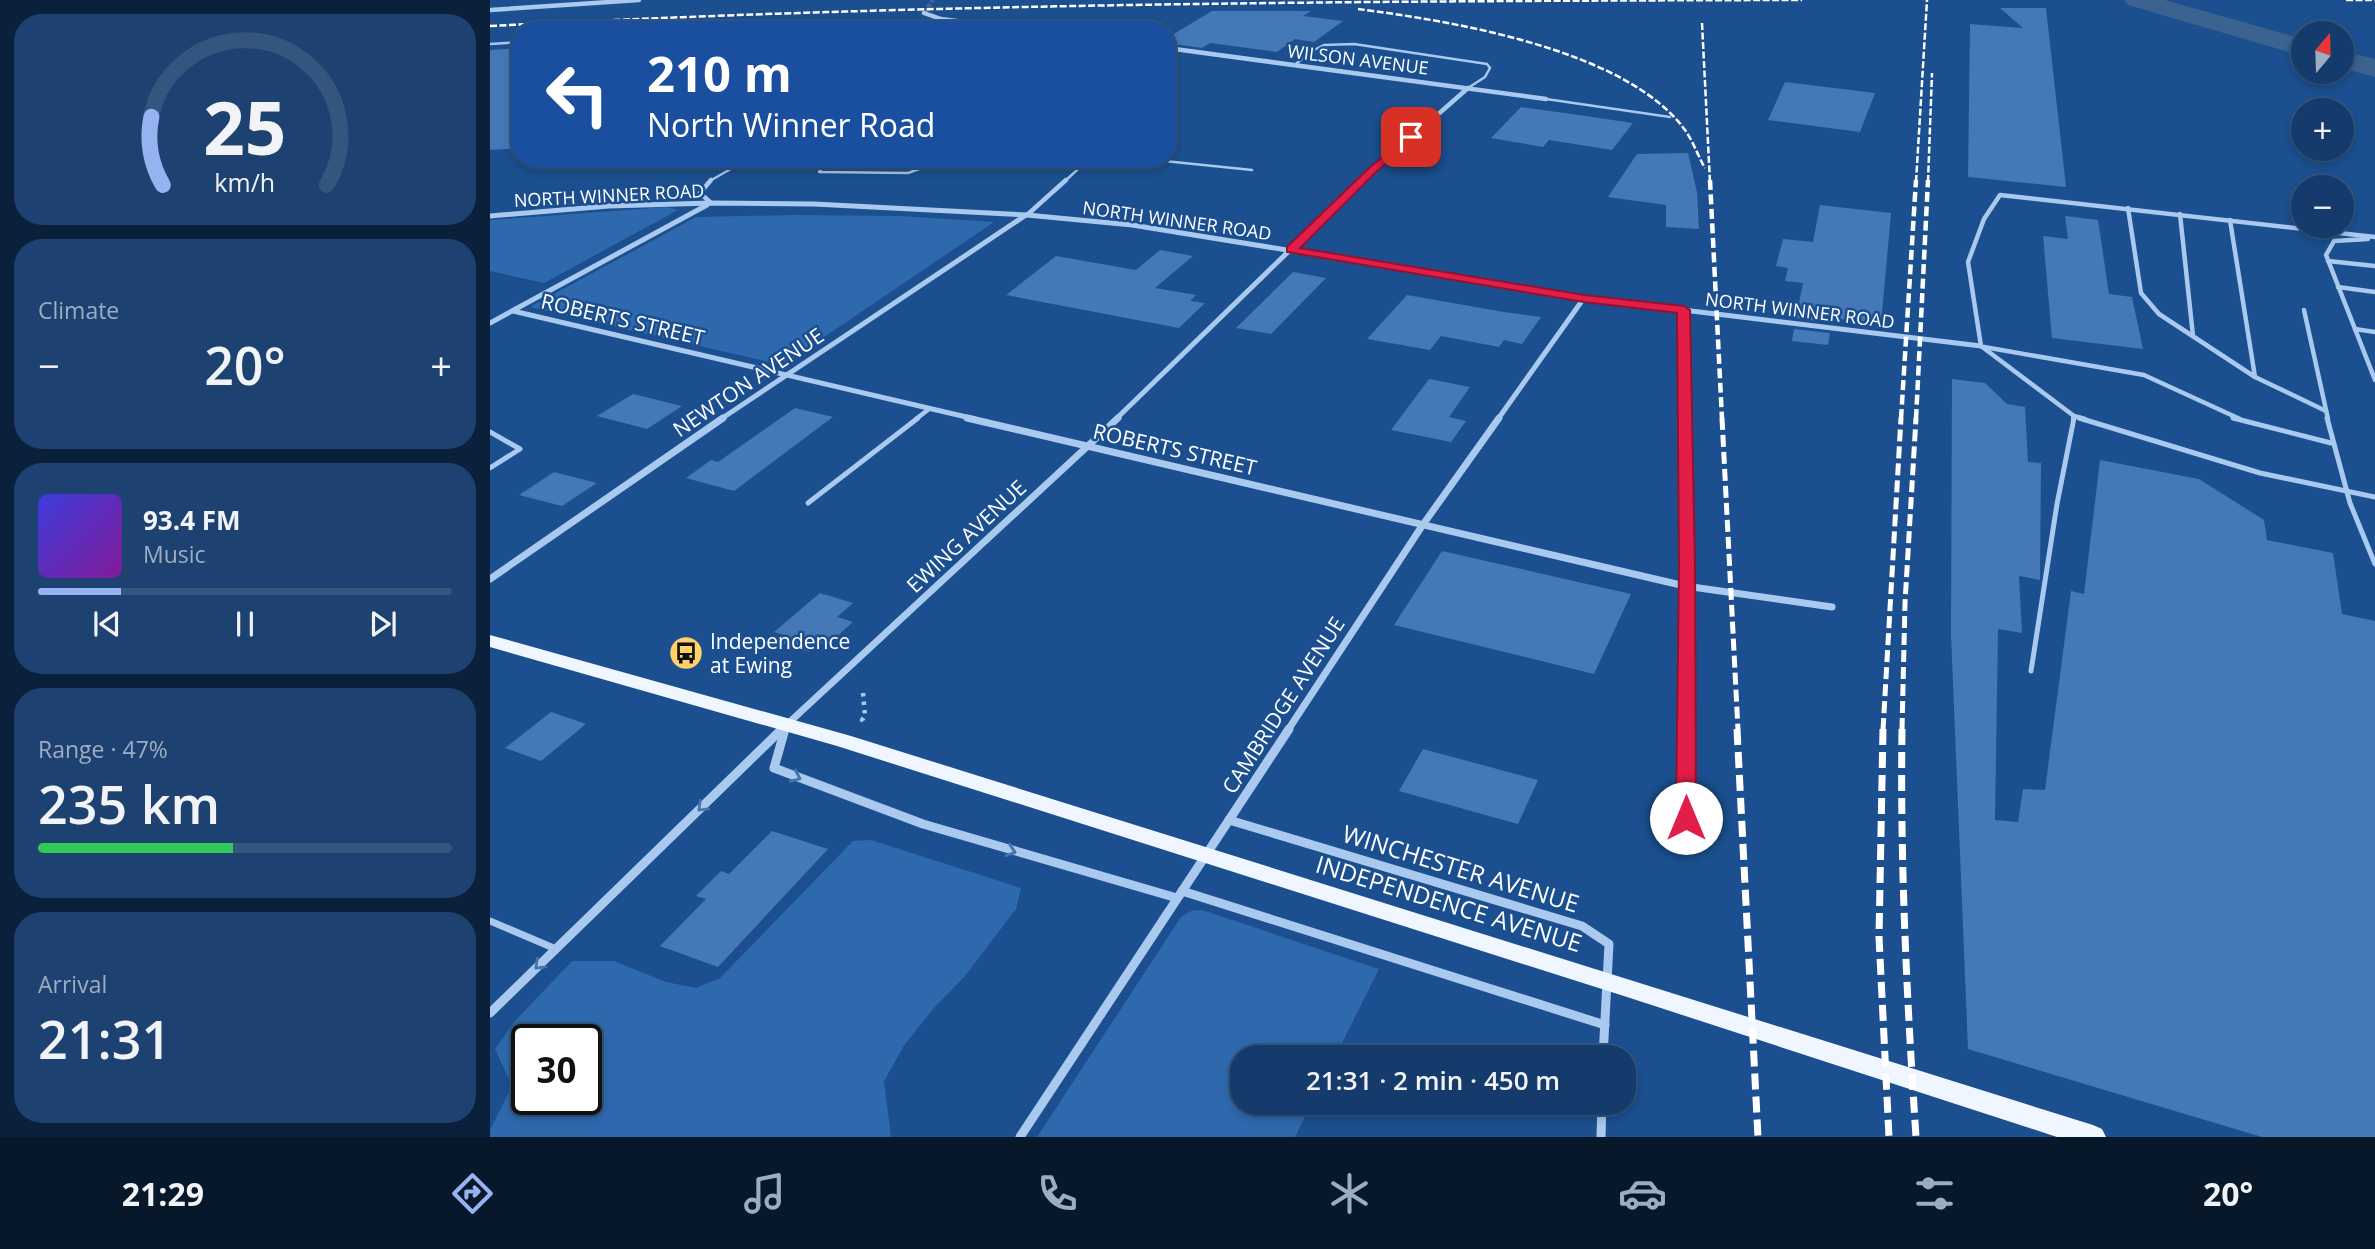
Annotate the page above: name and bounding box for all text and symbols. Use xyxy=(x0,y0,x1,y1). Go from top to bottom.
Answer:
north arrow xyxy=(2291,21,2354,84)
map controls xyxy=(2291,21,2354,238)
street label: WILSON AVENUE xyxy=(1286,38,1430,80)
text: 210 m xyxy=(647,40,792,106)
icon: left xyxy=(532,49,623,140)
text: 25 xyxy=(203,78,287,177)
button: + xyxy=(2291,98,2354,161)
text: North Winner Road xyxy=(647,103,935,146)
pin xyxy=(1381,107,1441,167)
icon: arrive xyxy=(1392,118,1430,156)
text: km/h xyxy=(215,165,275,199)
button: − xyxy=(2291,175,2354,238)
street label: NORTH WINNER ROAD xyxy=(513,178,705,212)
street label: NORTH WINNER ROAD xyxy=(1081,195,1273,245)
street label: NORTH WINNER ROAD xyxy=(1704,286,1896,334)
street label: ROBERTS STREET xyxy=(538,287,708,352)
text: Climate xyxy=(38,294,119,326)
street label: NEWTON AVENUE xyxy=(667,321,829,443)
text: 20° xyxy=(204,329,286,400)
text: − xyxy=(38,339,60,391)
text: + xyxy=(430,339,452,391)
street label: ROBERTS STREET xyxy=(1090,417,1260,482)
street label: EWING AVENUE xyxy=(900,473,1032,599)
text: 93.4 FM xyxy=(143,502,241,538)
text: Music xyxy=(143,538,206,570)
icon: previous xyxy=(88,605,126,643)
icon: pause xyxy=(226,605,264,643)
icon: next xyxy=(364,605,402,643)
street label: CAMBRIDGE AVENUE xyxy=(1215,611,1351,799)
place label: Independence at Ewing xyxy=(710,627,850,679)
bus stop icon: Independence at Ewing xyxy=(667,634,705,672)
text: Range · 47% xyxy=(38,733,168,765)
text: 235 km xyxy=(38,768,220,839)
one-way arrow xyxy=(789,769,802,783)
position arrow xyxy=(1649,781,1723,855)
one-way arrow xyxy=(697,798,710,811)
street label: WINCHESTER AVENUE xyxy=(1339,816,1583,920)
one-way arrow xyxy=(1005,843,1017,857)
street label: INDEPENDENCE AVENUE xyxy=(1312,847,1586,959)
one-way arrow xyxy=(534,957,547,970)
text: Arrival xyxy=(38,968,107,1000)
text: 21:31 xyxy=(38,1003,171,1074)
speed limit sign: 30 xyxy=(511,1024,602,1115)
text: 21:31 · 2 min · 450 m xyxy=(1306,1062,1560,1098)
icon: directions xyxy=(448,1169,497,1218)
icon: music xyxy=(740,1169,789,1218)
icon: phone xyxy=(1033,1169,1082,1218)
icon: climate xyxy=(1325,1169,1374,1218)
icon: car xyxy=(1618,1169,1667,1218)
icon: filters xyxy=(1910,1169,1959,1218)
text: 21:29 xyxy=(122,1172,204,1215)
text: 20° xyxy=(2203,1172,2253,1215)

